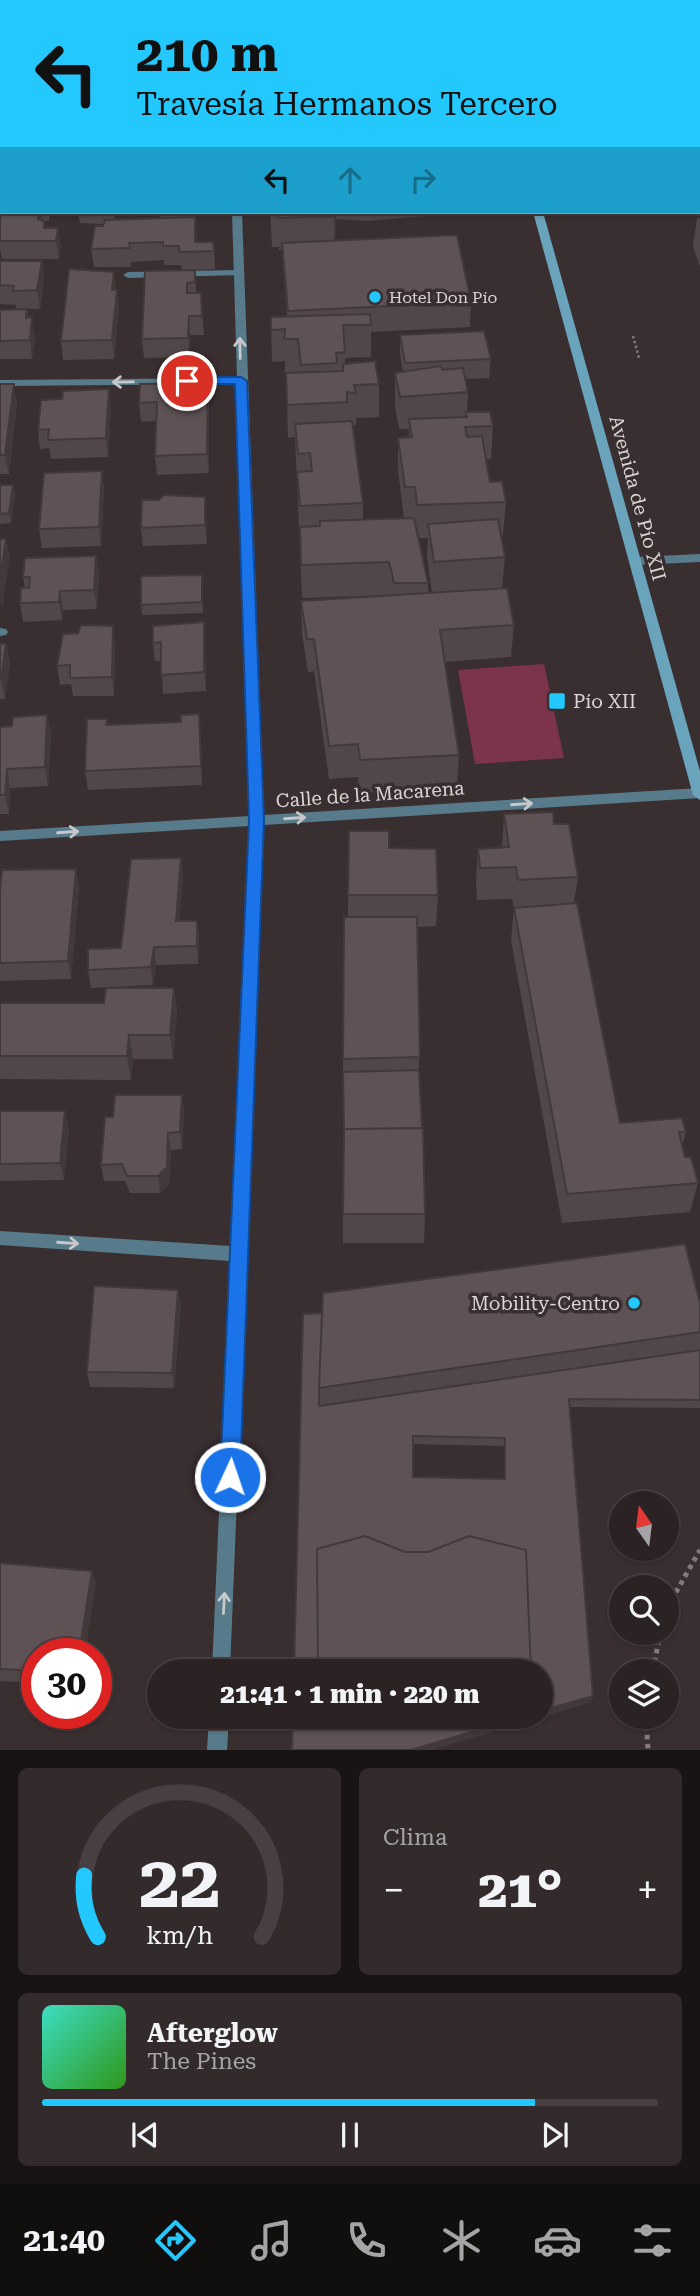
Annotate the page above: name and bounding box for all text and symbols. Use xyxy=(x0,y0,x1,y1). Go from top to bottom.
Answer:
text: 210 m xyxy=(136,26,278,83)
icon: left xyxy=(21,28,112,119)
text: Travesía Hermanos Tercero xyxy=(136,85,558,123)
icon: left xyxy=(258,161,296,199)
icon: ahead xyxy=(331,161,369,199)
icon: right xyxy=(404,161,442,199)
place label: Hotel Don Pío xyxy=(389,288,497,307)
marker: Hotel Don Pío xyxy=(367,289,383,305)
one-way arrow xyxy=(233,336,247,359)
pin xyxy=(157,351,217,411)
icon: arrive xyxy=(168,362,206,400)
one-way arrow xyxy=(112,375,135,389)
street label: Avenida de Pío XII xyxy=(604,413,671,583)
place label: Pío XII xyxy=(573,690,636,713)
marker: Pío XII xyxy=(547,691,567,711)
street label: Calle de la Macarena xyxy=(275,776,466,813)
one-way arrow xyxy=(510,797,533,810)
one-way arrow xyxy=(283,811,306,824)
one-way arrow xyxy=(56,825,79,838)
one-way arrow xyxy=(56,1236,79,1249)
place label: Mobility-Centro xyxy=(471,1292,620,1315)
marker: Mobility-Centro xyxy=(626,1295,642,1311)
position arrow xyxy=(193,1440,267,1514)
north arrow xyxy=(609,1491,679,1561)
map controls xyxy=(609,1491,679,1729)
button: search xyxy=(609,1575,679,1645)
one-way arrow xyxy=(218,1592,231,1615)
speed limit sign: 30 xyxy=(21,1638,112,1729)
button: layers xyxy=(609,1659,679,1729)
text: 21:41 · 1 min · 220 m xyxy=(220,1679,480,1709)
text: Clima xyxy=(383,1824,447,1851)
text: 22 xyxy=(139,1841,220,1926)
text: 21° xyxy=(478,1859,563,1920)
text: − xyxy=(383,1868,404,1912)
text: + xyxy=(637,1868,658,1912)
text: km/h xyxy=(146,1921,213,1950)
text: Afterglow xyxy=(147,2018,278,2048)
text: The Pines xyxy=(147,2048,256,2075)
icon: previous xyxy=(126,2116,164,2154)
icon: pause xyxy=(331,2116,369,2154)
icon: next xyxy=(536,2116,574,2154)
icon: directions xyxy=(151,2216,200,2265)
icon: music xyxy=(247,2216,296,2265)
icon: phone xyxy=(342,2216,391,2265)
icon: climate xyxy=(437,2216,486,2265)
icon: car xyxy=(533,2216,582,2265)
icon: filters xyxy=(628,2216,677,2265)
text: 21:40 xyxy=(23,2221,105,2259)

